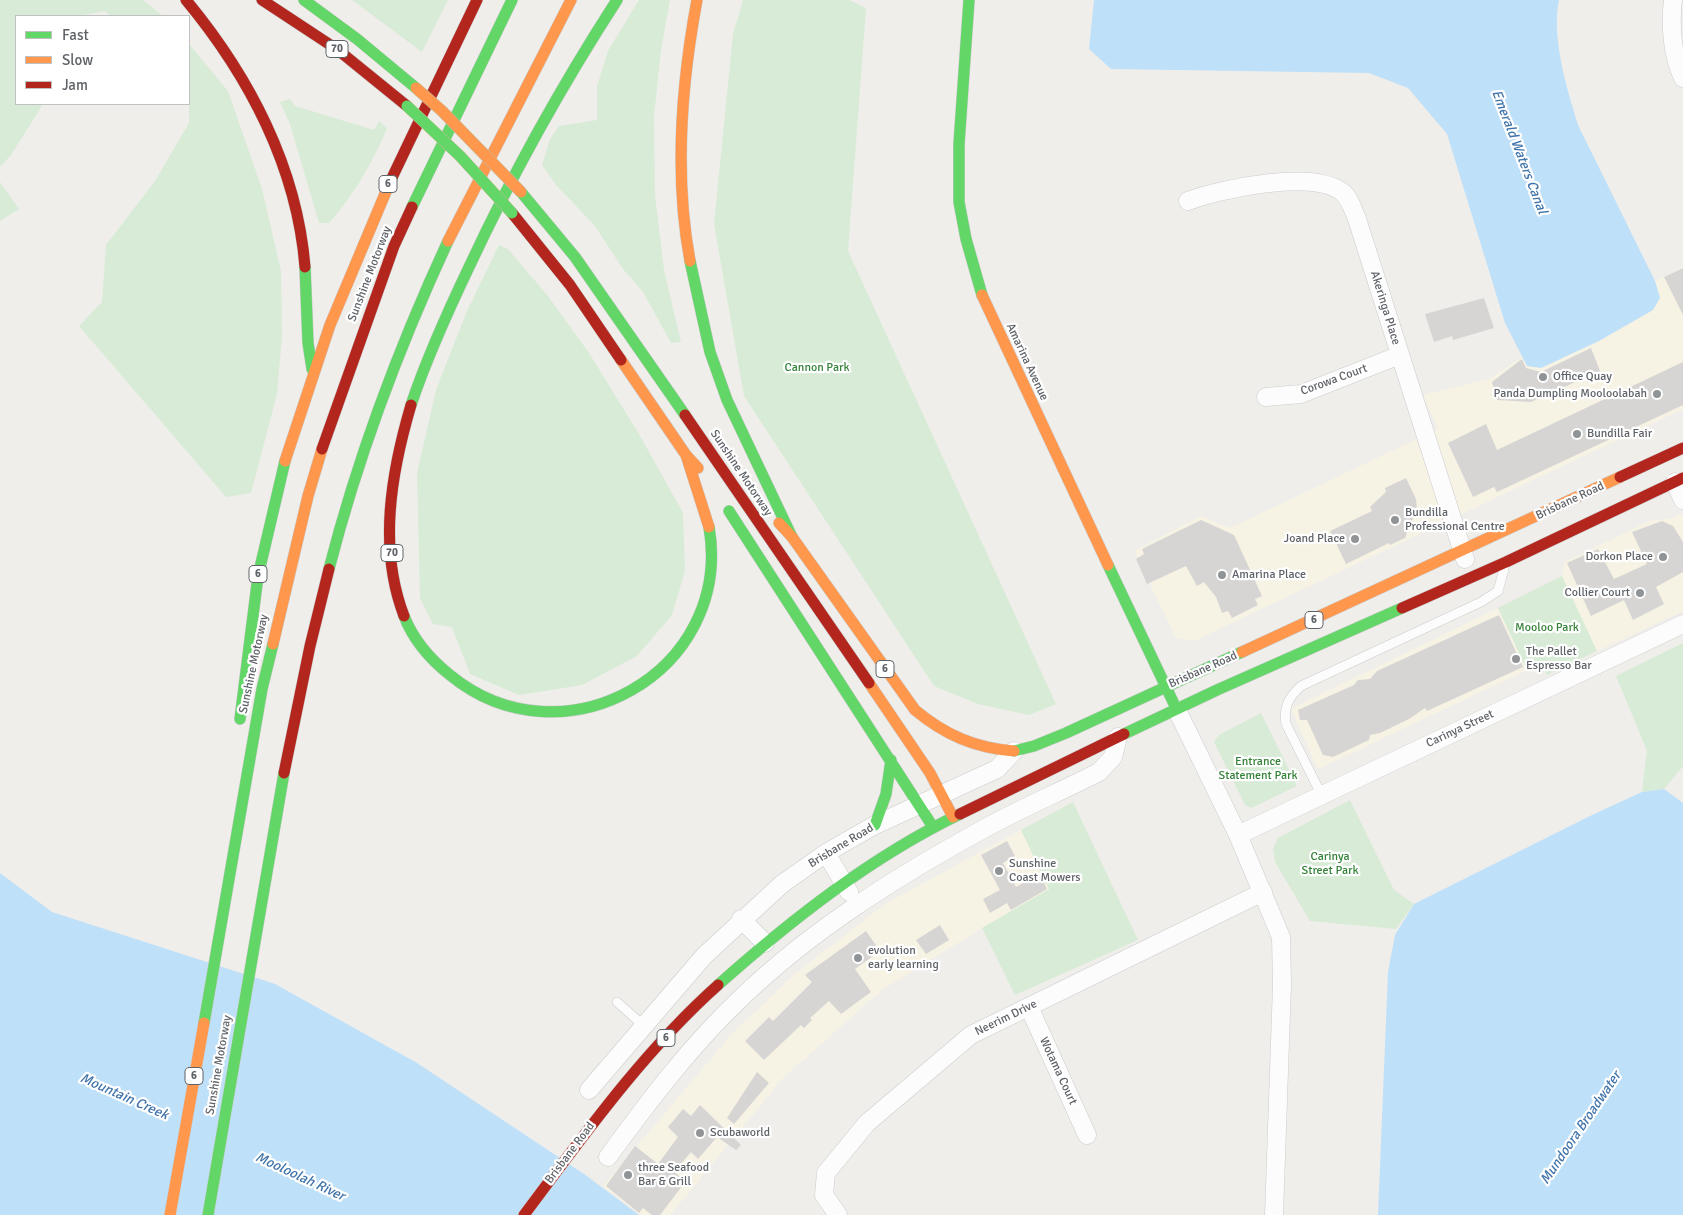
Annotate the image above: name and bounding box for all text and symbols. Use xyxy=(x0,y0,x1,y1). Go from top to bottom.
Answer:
legend xyxy=(15,15,190,105)
text: Fast xyxy=(62,26,89,44)
road number: 70 xyxy=(326,41,348,58)
text: Slow xyxy=(62,51,93,69)
text: Jam xyxy=(62,76,88,94)
water label: Emerald Waters Canal xyxy=(1488,88,1550,216)
road number: 6 xyxy=(379,175,397,192)
street label: Sunshine Motorway xyxy=(345,224,395,324)
street label: Akeringa Place xyxy=(1367,269,1403,347)
street label: Amarina Avenue xyxy=(1003,321,1051,403)
park label: Cannon Park xyxy=(785,361,849,375)
street label: Corowa Court xyxy=(1299,361,1369,399)
place label: Office Quay xyxy=(1553,370,1612,384)
marker: Office Quay xyxy=(1537,371,1549,383)
place label: Panda Dumpling Mooloolabah xyxy=(1494,387,1647,401)
marker: Panda Dumpling Mooloolabah xyxy=(1651,388,1663,400)
street label: Sunshine Motorway xyxy=(707,427,775,519)
place label: Bundilla Fair xyxy=(1587,427,1652,441)
marker: Bundilla Fair xyxy=(1571,428,1583,440)
street label: Brisbane Road xyxy=(1534,479,1606,523)
place label: Bundilla Professional Centre xyxy=(1405,506,1505,534)
marker: Bundilla Professional Centre xyxy=(1389,514,1401,526)
place label: Joand Place xyxy=(1284,532,1345,546)
marker: Joand Place xyxy=(1349,533,1361,545)
road number: 70 xyxy=(381,544,403,562)
place label: Dorkon Place xyxy=(1585,550,1653,564)
marker: Dorkon Place xyxy=(1657,551,1669,563)
road number: 6 xyxy=(249,566,267,582)
place label: Amarina Place xyxy=(1232,568,1306,582)
marker: Amarina Place xyxy=(1216,569,1228,581)
place label: Collier Court xyxy=(1565,586,1630,600)
marker: Collier Court xyxy=(1634,587,1646,599)
road number: 6 xyxy=(1305,612,1323,628)
street label: Sunshine Motorway xyxy=(236,613,272,715)
park label: Mooloo Park xyxy=(1515,621,1579,635)
place label: The Pallet Espresso Bar xyxy=(1526,645,1592,673)
street label: Brisbane Road xyxy=(1166,648,1240,692)
marker: The Pallet Espresso Bar xyxy=(1510,653,1522,665)
road number: 6 xyxy=(876,661,894,678)
street label: Carinya Street xyxy=(1424,707,1496,751)
park label: Entrance Statement Park xyxy=(1219,755,1297,783)
street label: Brisbane Road xyxy=(806,821,876,871)
park label: Carinya Street Park xyxy=(1302,850,1358,878)
place label: Sunshine Coast Mowers xyxy=(1009,857,1081,885)
marker: Sunshine Coast Mowers xyxy=(993,865,1005,877)
place label: evolution early learning xyxy=(868,944,939,972)
marker: evolution early learning xyxy=(852,952,864,964)
street label: Neerim Drive xyxy=(973,997,1039,1039)
street label: Sunshine Motorway xyxy=(203,1014,235,1116)
road number: 6 xyxy=(657,1030,675,1046)
street label: Wotama Court xyxy=(1036,1035,1080,1107)
road number: 6 xyxy=(185,1068,203,1084)
water label: Mundoora Broadwater xyxy=(1537,1068,1625,1188)
water label: Mountain Creek xyxy=(77,1070,171,1124)
street label: Brisbane Road xyxy=(542,1119,598,1187)
place label: Scubaworld xyxy=(710,1126,770,1140)
marker: Scubaworld xyxy=(694,1127,706,1139)
water label: Mooloolah River xyxy=(253,1149,347,1205)
place label: three Seafood Bar & Grill xyxy=(638,1161,709,1189)
marker: three Seafood Bar & Grill xyxy=(622,1169,634,1181)

